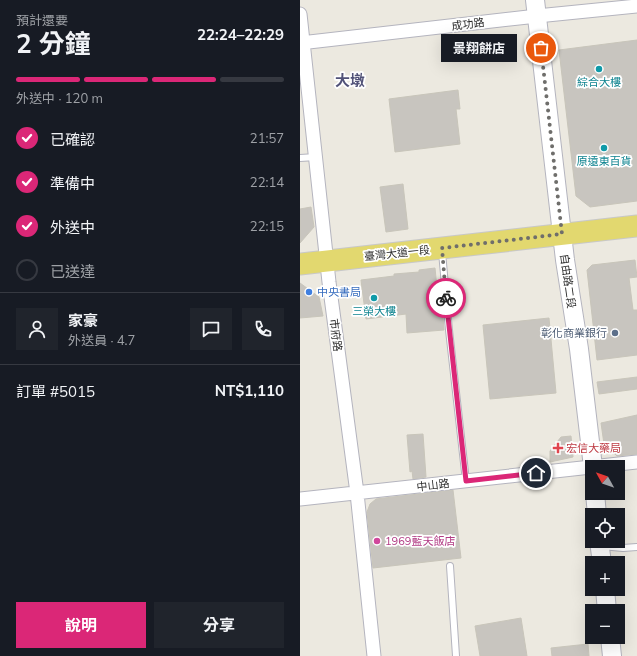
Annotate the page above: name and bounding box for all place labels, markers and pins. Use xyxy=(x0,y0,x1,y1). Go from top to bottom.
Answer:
pin xyxy=(524,31,558,65)
callout: 景翔餅店 xyxy=(441,34,517,62)
marker: 綜合大樓 xyxy=(594,64,604,74)
place label: 綜合大樓 xyxy=(577,75,621,89)
marker: 原遠東百貨 xyxy=(599,143,609,153)
place label: 原遠東百貨 xyxy=(577,154,632,168)
place label: 中央書局 xyxy=(317,285,361,299)
marker: 中央書局 xyxy=(304,287,314,297)
marker: 三榮大樓 xyxy=(369,293,379,303)
place label: 三榮大樓 xyxy=(352,304,396,318)
place label: 彰化商業銀行 xyxy=(541,326,607,340)
marker: 彰化商業銀行 xyxy=(610,328,620,338)
place label: 宏信大藥局 xyxy=(566,441,621,455)
marker: 宏信大藥局 xyxy=(553,443,563,453)
pin xyxy=(519,456,553,490)
place label: 1969藍天飯店 xyxy=(385,534,455,548)
marker: 1969藍天飯店 xyxy=(372,536,382,546)

